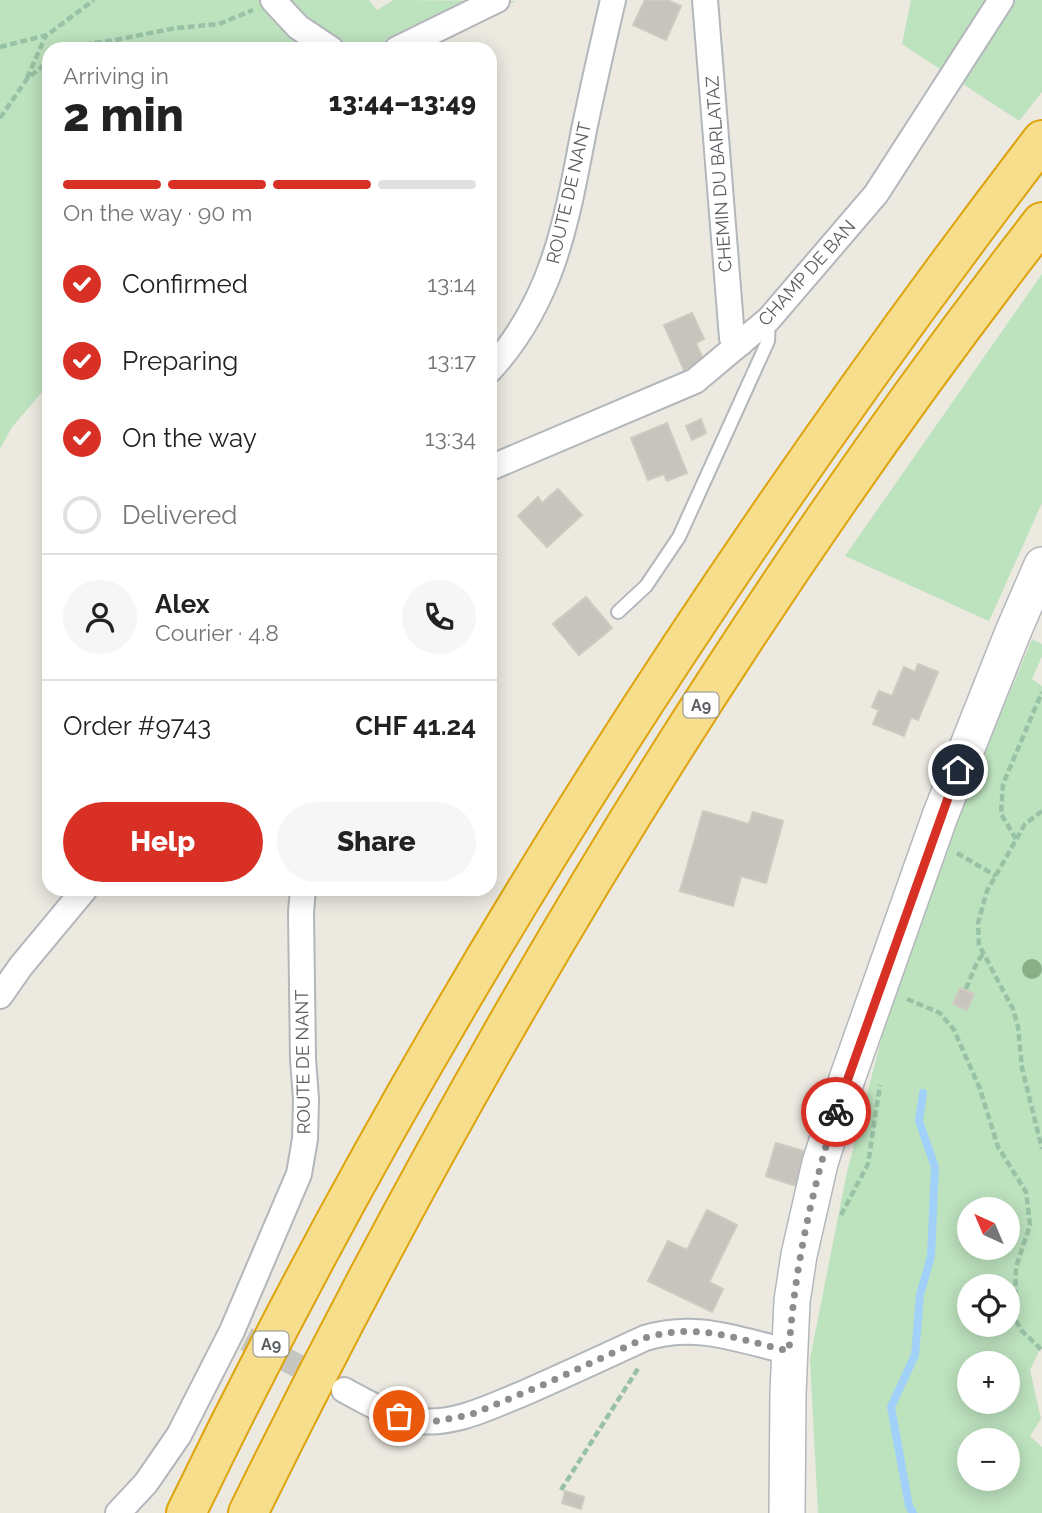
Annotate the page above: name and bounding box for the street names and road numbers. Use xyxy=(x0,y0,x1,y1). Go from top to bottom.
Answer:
street label: CHEMIN DU BARLATAZ xyxy=(701,75,736,273)
street label: ROUTE DE NANT xyxy=(542,120,595,266)
street label: CHAMP DE BAN xyxy=(754,215,860,330)
road number: A9 xyxy=(684,692,718,718)
street label: ROUTE DE NANT xyxy=(291,989,314,1135)
road number: A9 xyxy=(254,1332,288,1356)

